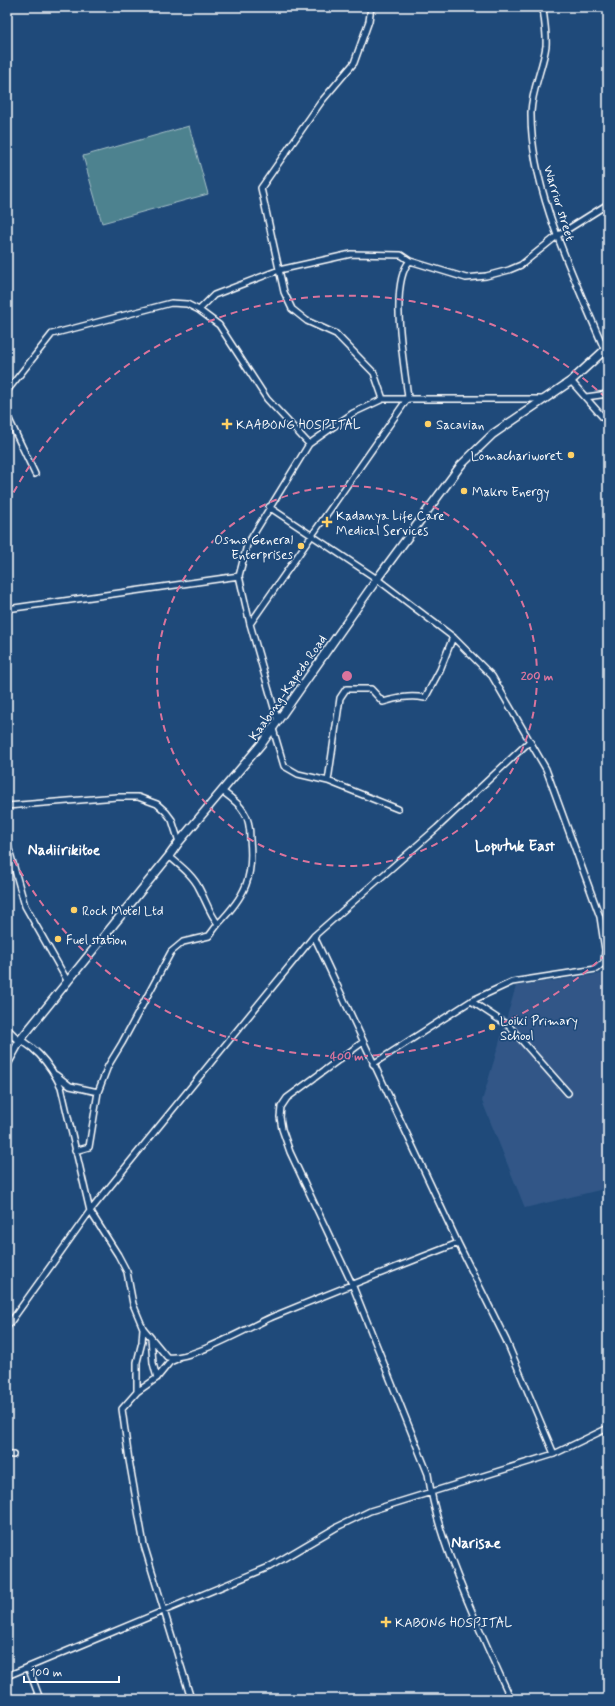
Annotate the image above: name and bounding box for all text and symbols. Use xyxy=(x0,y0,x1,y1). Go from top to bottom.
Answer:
street label: Warrior street xyxy=(539,164,578,243)
place label: KAABONG HOSPITAL xyxy=(236,417,361,434)
place label: Sacavian xyxy=(436,417,484,434)
marker: KAABONG HOSPITAL xyxy=(221,418,233,430)
marker: Sacavian xyxy=(423,419,433,429)
place label: Lomachariworet xyxy=(471,448,563,465)
marker: Lomachariworet xyxy=(566,450,576,460)
place label: Makro Energy xyxy=(472,484,549,502)
marker: Makro Energy xyxy=(459,486,469,496)
place label: Kadanya Life Care Medical Services xyxy=(336,508,444,540)
marker: Kadanya Life Care Medical Services xyxy=(321,516,333,528)
place label: Osma General Enterprises xyxy=(214,532,293,564)
marker: Osma General Enterprises xyxy=(296,541,306,551)
street label: Kaabong-Kapedo Road xyxy=(245,632,331,744)
centre of rings xyxy=(340,669,354,683)
text: 200 m xyxy=(521,669,554,685)
district label: Loputuk East xyxy=(475,837,556,857)
district label: Nadiirikitoe xyxy=(28,841,101,861)
place label: Rock Motel Ltd xyxy=(82,903,164,920)
marker: Rock Motel Ltd xyxy=(69,905,79,915)
place label: Fuel station xyxy=(66,932,127,949)
marker: Fuel station xyxy=(53,934,63,944)
place label: Loiki Primary School xyxy=(500,1013,578,1045)
marker: Loiki Primary School xyxy=(487,1022,497,1032)
text: 400 m xyxy=(330,1049,364,1065)
district label: Narisae xyxy=(451,1534,501,1554)
place label: KABONG HOSPITAL xyxy=(395,1615,512,1632)
marker: KABONG HOSPITAL xyxy=(380,1616,392,1628)
scale bar xyxy=(24,1658,119,1684)
text: 100 m xyxy=(30,1665,62,1681)

